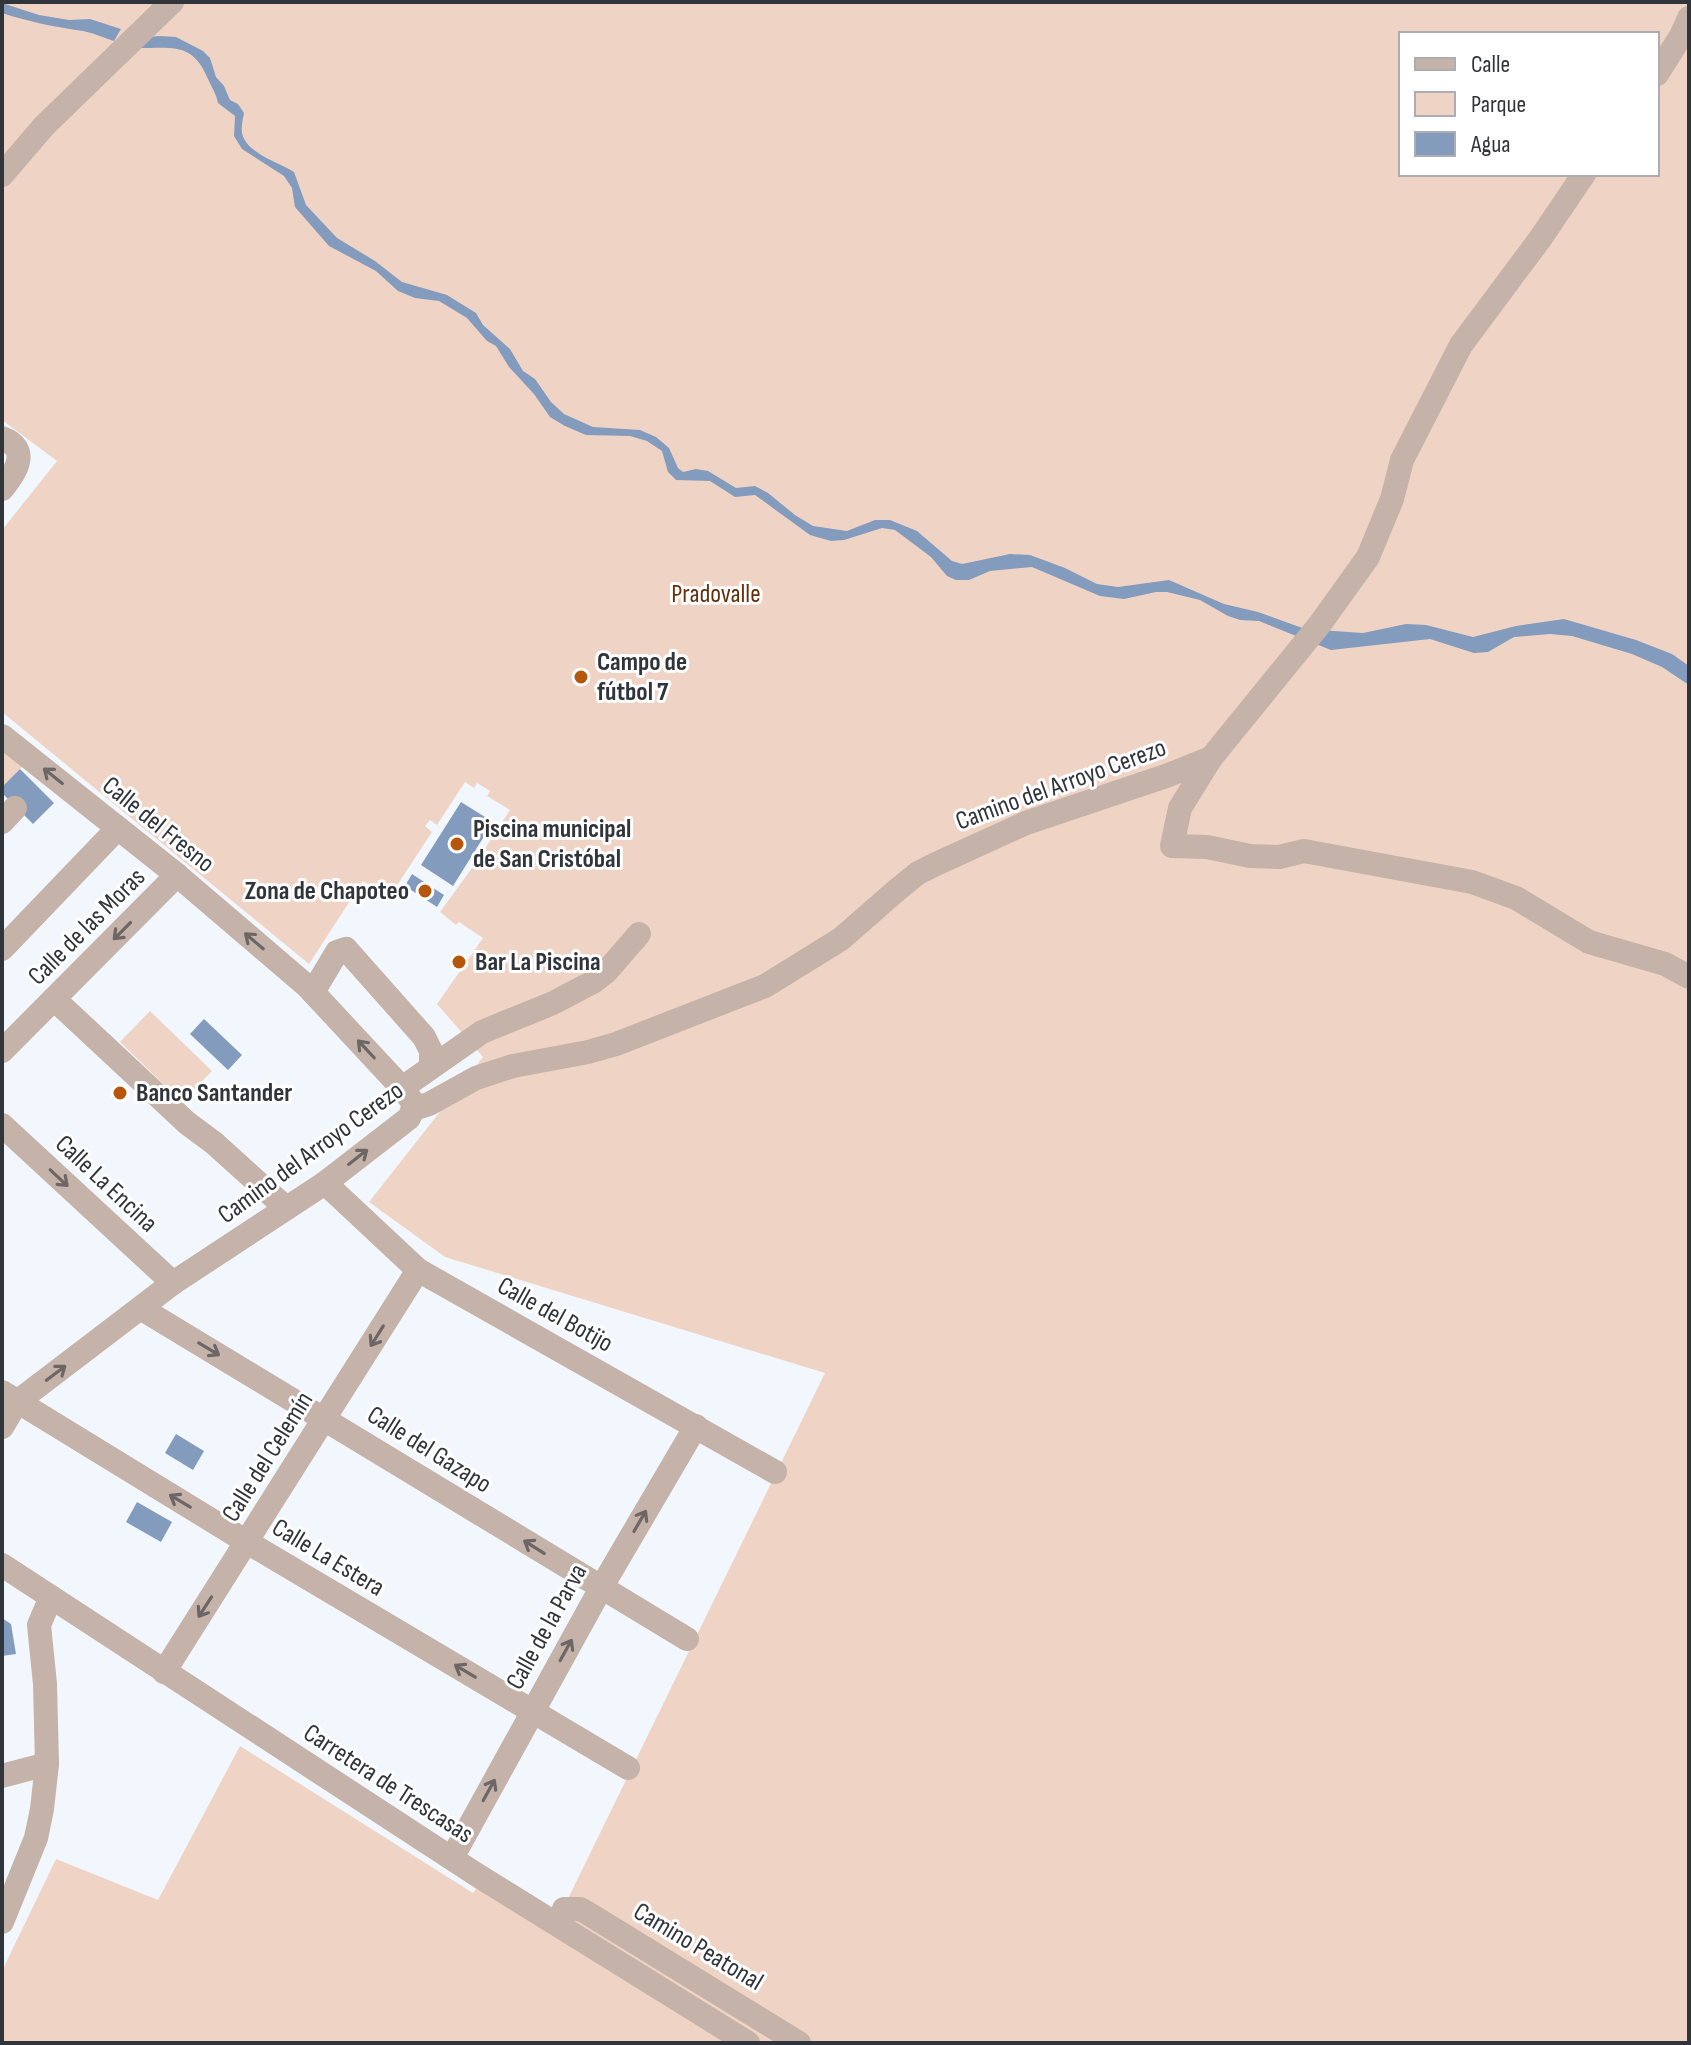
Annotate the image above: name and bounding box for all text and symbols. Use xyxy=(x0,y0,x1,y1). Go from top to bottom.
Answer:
legend xyxy=(1399,32,1659,176)
text: Calle xyxy=(1471,50,1510,79)
text: Parque xyxy=(1471,90,1526,119)
text: Agua xyxy=(1470,130,1510,159)
park label: Pradovalle xyxy=(671,579,761,610)
place label: Campo de fútbol 7 xyxy=(597,647,687,708)
marker: Campo de fútbol 7 xyxy=(572,668,590,686)
street label: Camino del Arroyo Cerezo xyxy=(952,733,1170,837)
one-way arrow xyxy=(43,768,64,785)
street label: Calle del Fresno xyxy=(96,770,220,880)
place label: Piscina municipal de San Cristóbal xyxy=(473,814,631,875)
marker: Piscina municipal de San Cristóbal xyxy=(448,835,466,853)
street label: Calle de las Moras xyxy=(22,862,152,992)
place label: Zona de Chapoteo xyxy=(245,876,409,907)
marker: Zona de Chapoteo xyxy=(416,882,434,900)
one-way arrow xyxy=(113,921,132,940)
one-way arrow xyxy=(244,932,265,950)
place label: Bar La Piscina xyxy=(475,947,601,978)
marker: Bar La Piscina xyxy=(450,953,468,971)
one-way arrow xyxy=(357,1039,376,1059)
street label: Camino del Arroyo Cerezo xyxy=(212,1075,410,1231)
place label: Banco Santander xyxy=(136,1078,292,1109)
marker: Banco Santander xyxy=(111,1084,129,1102)
street label: Calle La Encina xyxy=(48,1129,164,1239)
one-way arrow xyxy=(347,1148,368,1166)
one-way arrow xyxy=(49,1169,69,1188)
street label: Calle del Botijo xyxy=(492,1271,618,1359)
one-way arrow xyxy=(368,1324,384,1347)
one-way arrow xyxy=(197,1341,220,1357)
one-way arrow xyxy=(45,1365,66,1382)
street label: Calle del Celemín xyxy=(216,1386,320,1528)
street label: Calle del Gazapo xyxy=(361,1400,497,1500)
one-way arrow xyxy=(169,1493,192,1509)
one-way arrow xyxy=(633,1510,649,1533)
street label: Calle La Estera xyxy=(266,1512,390,1604)
one-way arrow xyxy=(523,1539,546,1555)
street label: Calle de la Parva xyxy=(500,1559,594,1695)
one-way arrow xyxy=(197,1595,213,1618)
one-way arrow xyxy=(559,1638,575,1662)
one-way arrow xyxy=(454,1663,477,1679)
street label: Carretera de Trescasas xyxy=(297,1718,479,1850)
one-way arrow xyxy=(481,1779,497,1802)
street label: Camino Peatonal xyxy=(628,1896,768,1998)

